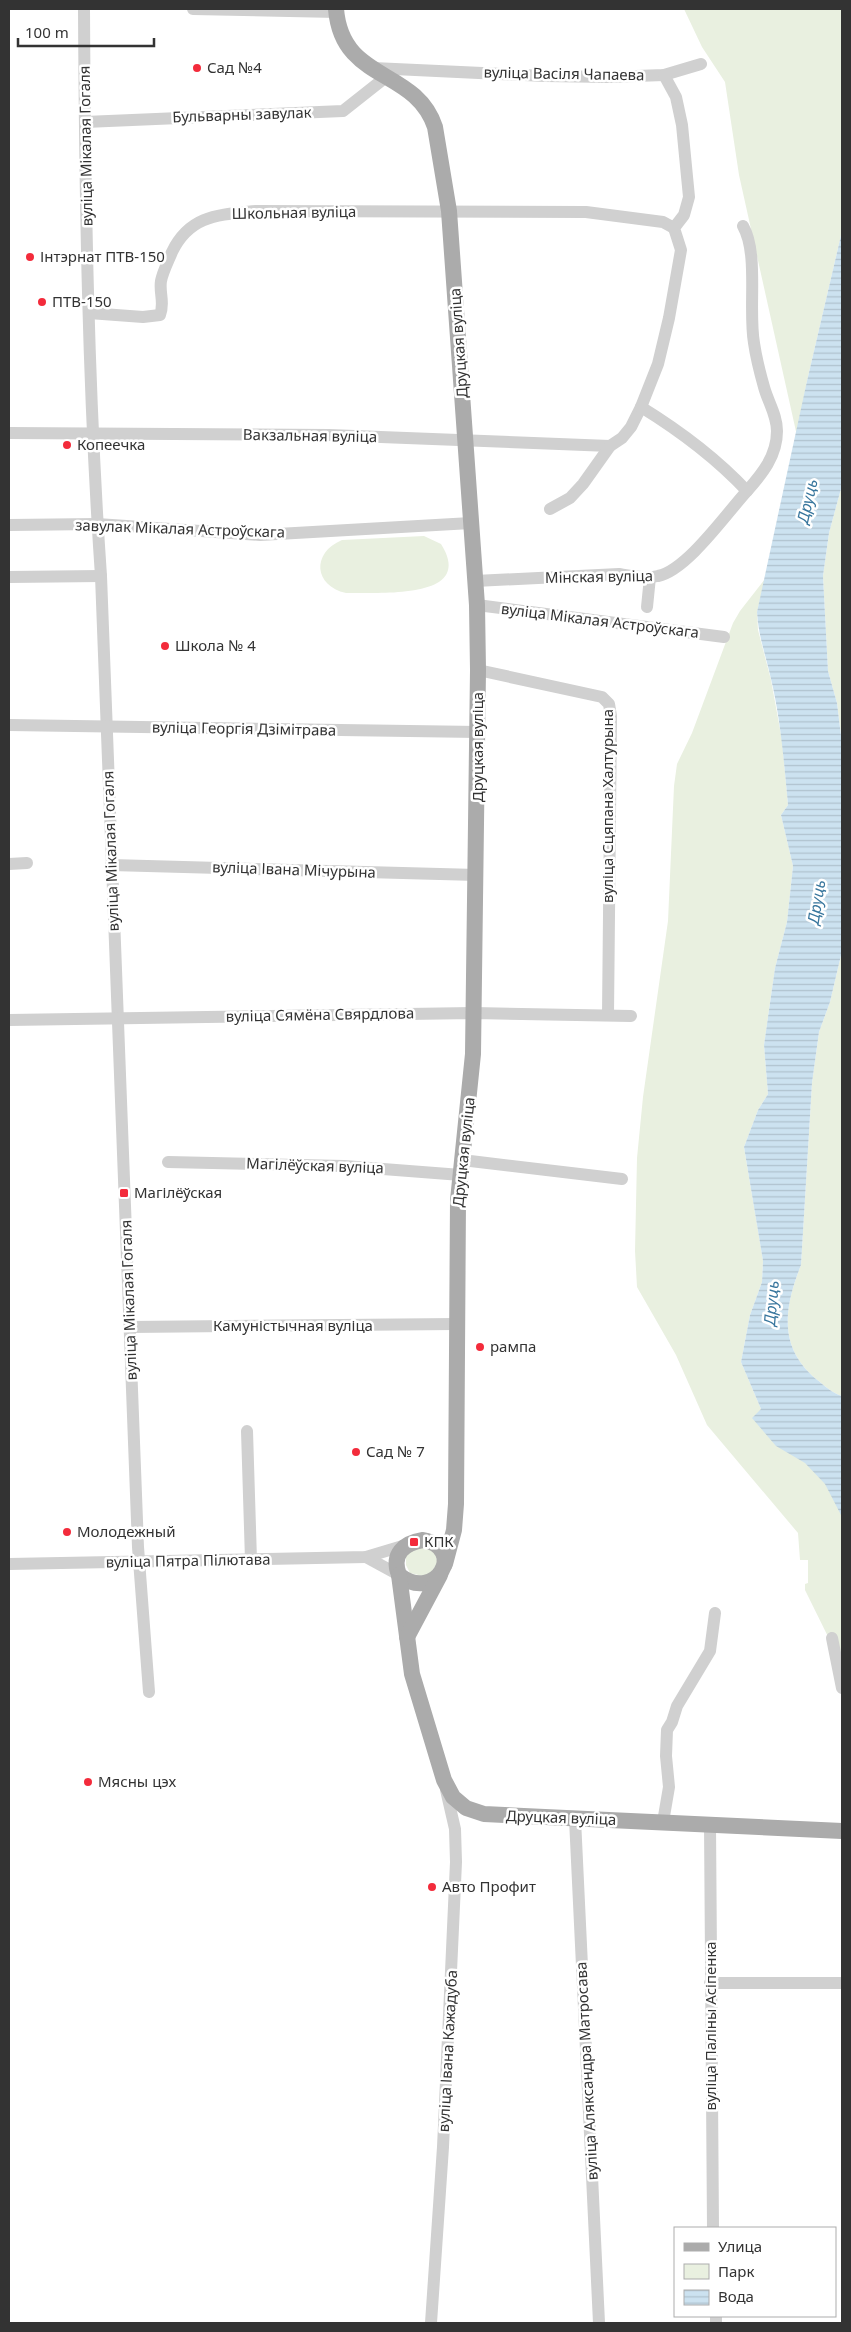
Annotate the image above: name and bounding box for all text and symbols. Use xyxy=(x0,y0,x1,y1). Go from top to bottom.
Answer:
scale bar xyxy=(18,15,154,47)
text: 100 m xyxy=(25,22,69,42)
place label: Сад №4 xyxy=(207,57,262,77)
marker: Сад №4 xyxy=(191,62,203,74)
street label: вуліца Васіля Чапаева xyxy=(483,62,645,84)
street label: вуліца Мікалая Гогаля xyxy=(74,65,96,227)
street label: Бульварны завулак xyxy=(172,102,312,126)
street label: Школьная вуліца xyxy=(232,201,356,223)
place label: Інтэрнат ПТВ-150 xyxy=(40,246,165,266)
marker: Інтэрнат ПТВ-150 xyxy=(24,251,36,263)
street label: Друцкая вуліца xyxy=(444,287,472,399)
place label: ПТВ-150 xyxy=(52,291,112,311)
marker: ПТВ-150 xyxy=(36,296,48,308)
street label: Вакзальная вуліца xyxy=(243,424,377,446)
place label: Копеечка xyxy=(77,434,145,454)
marker: Копеечка xyxy=(61,439,73,451)
water label: Друць xyxy=(791,477,823,527)
street label: завулак Мікалая Астроўскага xyxy=(75,514,285,542)
street label: Мінская вуліца xyxy=(545,565,653,587)
street label: вуліца Мікалая Астроўскага xyxy=(500,598,700,642)
place label: Школа № 4 xyxy=(175,635,256,655)
marker: Школа № 4 xyxy=(159,640,171,652)
street label: Друцкая вуліца xyxy=(467,692,487,802)
street label: вуліца Сцяпана Халтурына xyxy=(597,709,617,903)
street label: вуліца Георгія Дзімітрава xyxy=(152,716,336,740)
street label: вуліца Мікалая Гогаля xyxy=(97,770,123,932)
street label: вуліца Івана Мічурына xyxy=(212,856,376,882)
water label: Друць xyxy=(801,878,830,928)
street label: вуліца Сямёна Свярдлова xyxy=(226,1002,414,1026)
street label: Друцкая вуліца xyxy=(447,1096,479,1208)
street label: Магілёўская вуліца xyxy=(246,1153,384,1177)
place label: Магілёўская xyxy=(134,1182,222,1202)
marker: Магілёўская xyxy=(118,1187,130,1199)
street label: вуліца Мікалая Гогаля xyxy=(115,1219,141,1381)
water label: Друць xyxy=(758,1280,784,1328)
street label: Камуністычная вуліца xyxy=(213,1315,373,1335)
place label: рампа xyxy=(490,1336,536,1356)
marker: рампа xyxy=(474,1341,486,1353)
place label: Сад № 7 xyxy=(366,1441,425,1461)
marker: Сад № 7 xyxy=(350,1446,362,1458)
place label: Молодежный xyxy=(77,1521,175,1541)
marker: Молодежный xyxy=(61,1526,73,1538)
place label: КПК xyxy=(424,1531,454,1551)
marker: КПК xyxy=(408,1536,420,1548)
street label: вуліца Пятра Пілютава xyxy=(105,1549,271,1571)
place label: Мясны цэх xyxy=(98,1771,176,1791)
marker: Мясны цэх xyxy=(82,1776,94,1788)
street label: Друцкая вуліца xyxy=(506,1805,617,1829)
place label: Авто Профит xyxy=(442,1876,536,1896)
marker: Авто Профит xyxy=(426,1881,438,1893)
street label: вуліца Паліны Асіпенка xyxy=(700,1941,720,2111)
street label: вуліца Аляксандра Матросава xyxy=(570,1961,602,2181)
street label: вуліца Івана Кажадуба xyxy=(433,1969,461,2133)
legend xyxy=(674,2227,836,2317)
text: Улица xyxy=(718,2236,762,2256)
text: Парк xyxy=(718,2261,754,2281)
text: Вода xyxy=(718,2286,754,2306)

